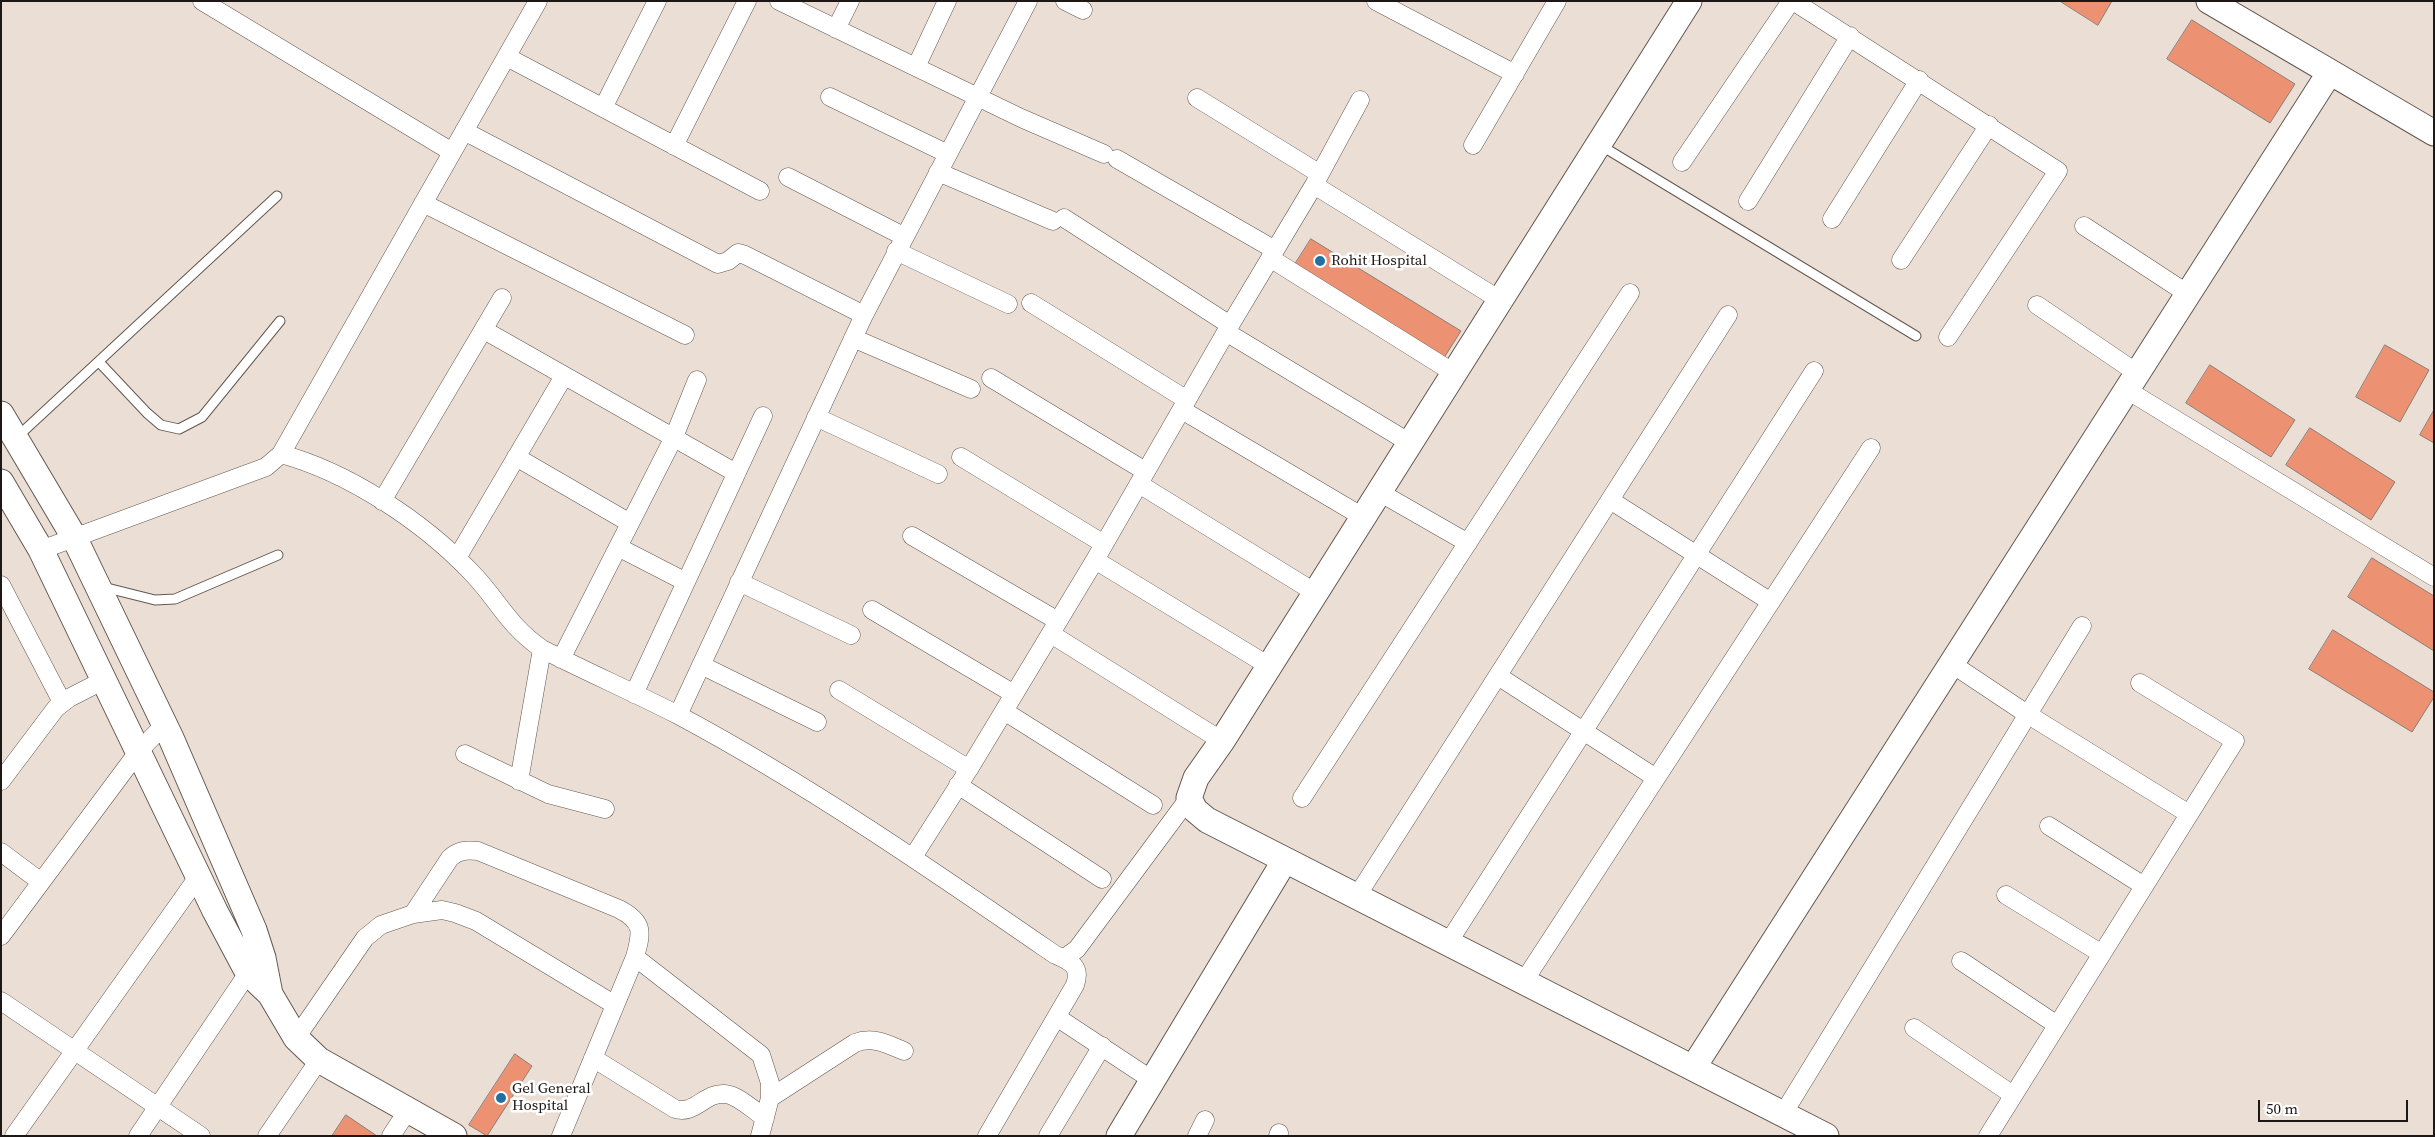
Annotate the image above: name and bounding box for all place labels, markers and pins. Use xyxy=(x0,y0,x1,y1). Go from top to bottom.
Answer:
place label: Rohit Hospital xyxy=(1331,252,1427,270)
marker: Rohit Hospital xyxy=(1313,254,1327,268)
place label: Gel General Hospital xyxy=(512,1080,591,1115)
marker: Gel General Hospital xyxy=(494,1091,508,1105)

